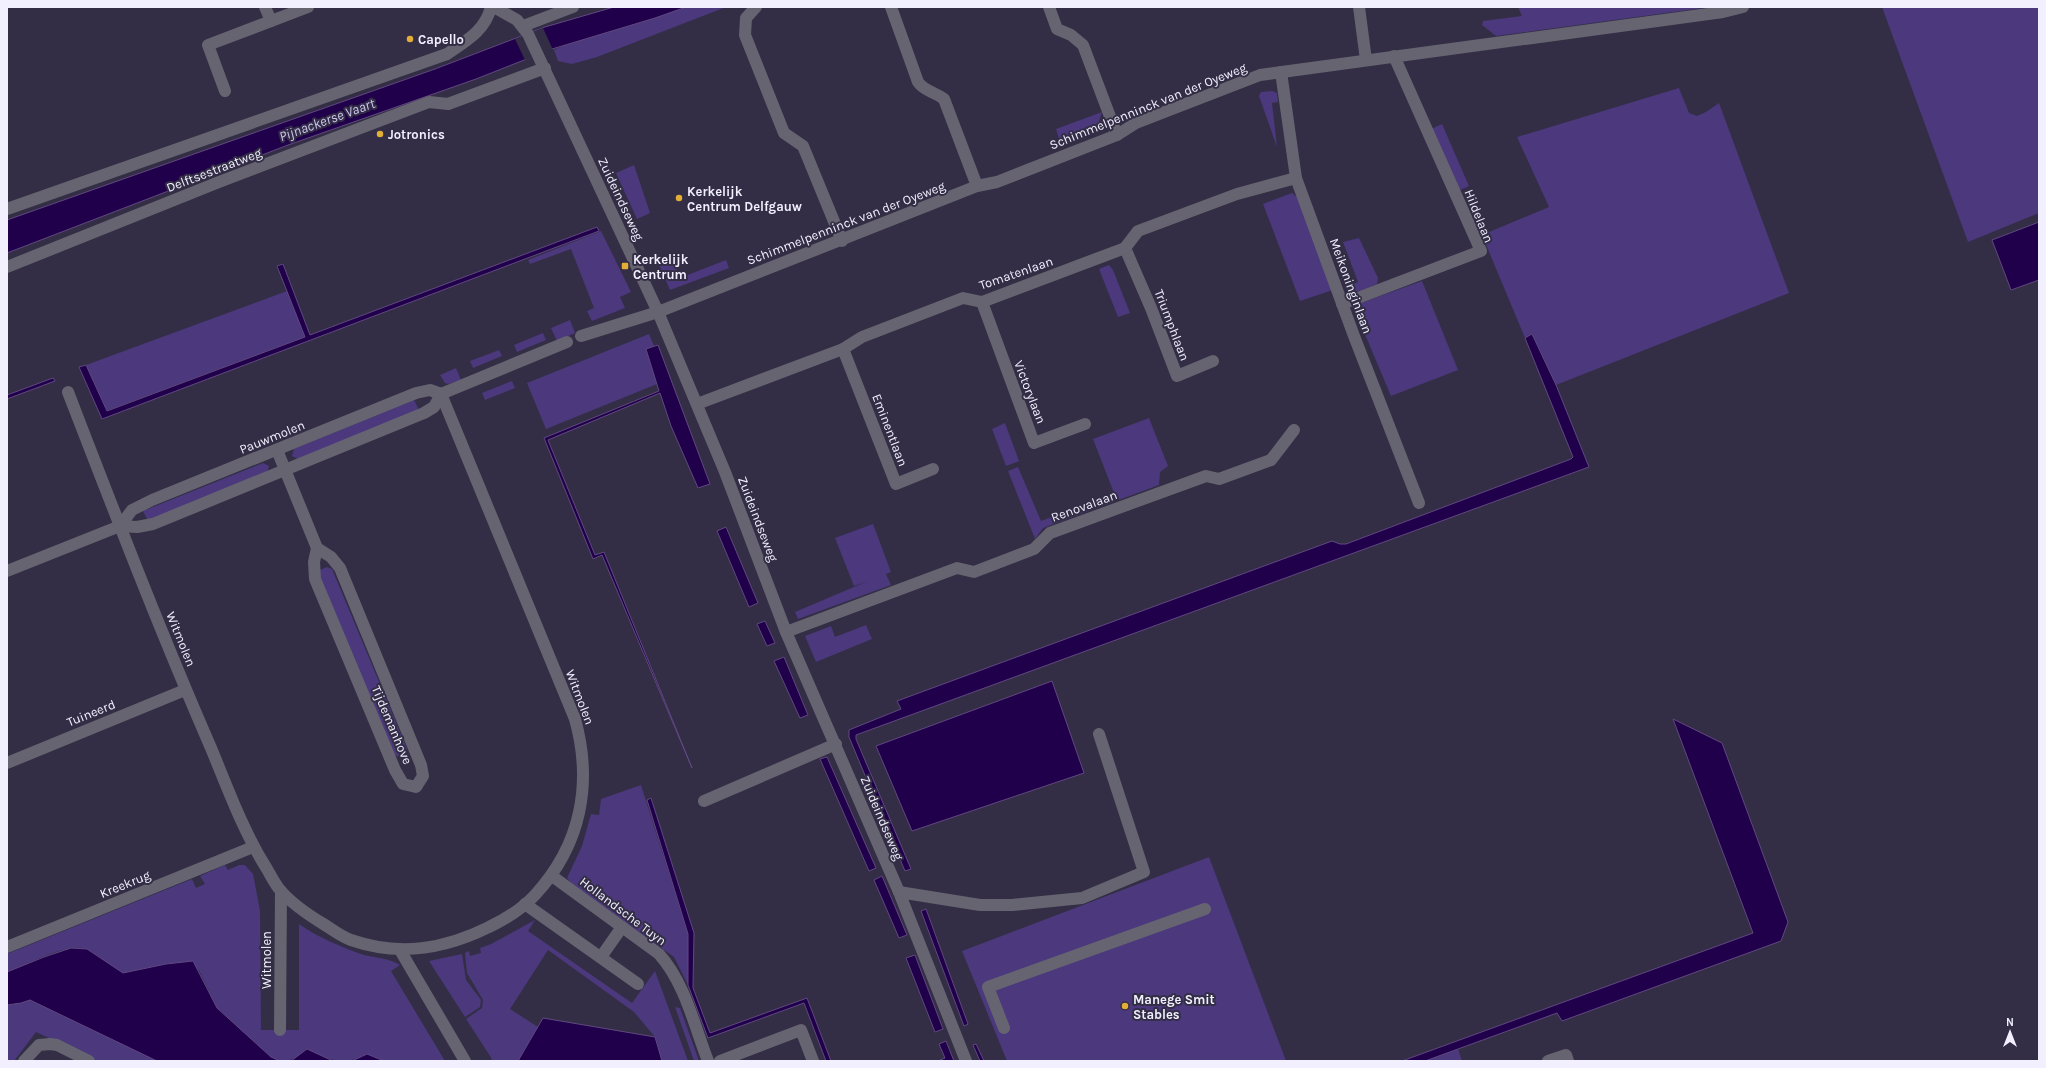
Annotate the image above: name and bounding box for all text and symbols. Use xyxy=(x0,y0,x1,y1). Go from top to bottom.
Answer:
place label: Capello xyxy=(418,32,464,47)
marker: Capello xyxy=(405,34,415,44)
street label: Schimmelpenninck van der Oyeweg xyxy=(1047,59,1249,152)
water label: Pijnackerse Vaart xyxy=(277,95,377,145)
place label: Jotronics xyxy=(388,127,445,142)
marker: Jotronics xyxy=(375,129,385,139)
street label: Delftsestraatweg xyxy=(164,145,264,195)
street label: Zuideindseweg xyxy=(595,155,647,244)
street label: Schimmelpenninck van der Oyeweg xyxy=(745,178,948,268)
place label: Kerkelijk Centrum Delfgauw xyxy=(687,184,802,214)
street label: Hildelaan xyxy=(1461,187,1497,245)
marker: Kerkelijk Centrum Delfgauw xyxy=(674,193,684,203)
street label: Meikoninginlaan xyxy=(1327,236,1375,336)
place label: Kerkelijk Centrum xyxy=(633,252,689,282)
street label: Tomatenlaan xyxy=(977,253,1055,293)
marker: Kerkelijk Centrum xyxy=(620,261,630,271)
street label: Triumphlaan xyxy=(1151,287,1193,363)
street label: Victorylaan xyxy=(1011,358,1049,426)
street label: Eminentlaan xyxy=(869,392,911,468)
street label: Pauwmolen xyxy=(237,417,307,457)
street label: Zuideindseweg xyxy=(735,474,781,564)
street label: Renovalaan xyxy=(1049,487,1119,525)
street label: Witmolen xyxy=(163,609,199,669)
street label: Witmolen xyxy=(563,667,597,727)
street label: Tijdemanhove xyxy=(369,683,415,767)
street label: Tuineerd xyxy=(65,696,117,730)
street label: Zuideindseweg xyxy=(857,774,907,863)
street label: Kreekrug xyxy=(98,867,153,901)
street label: Hollandsche Tuyn xyxy=(577,874,669,948)
street label: Witmolen xyxy=(259,931,274,989)
place label: Manege Smit Stables xyxy=(1133,992,1215,1022)
marker: Manege Smit Stables xyxy=(1120,1001,1130,1011)
north arrow xyxy=(1990,1012,2030,1052)
text: N xyxy=(2006,1016,2014,1029)

